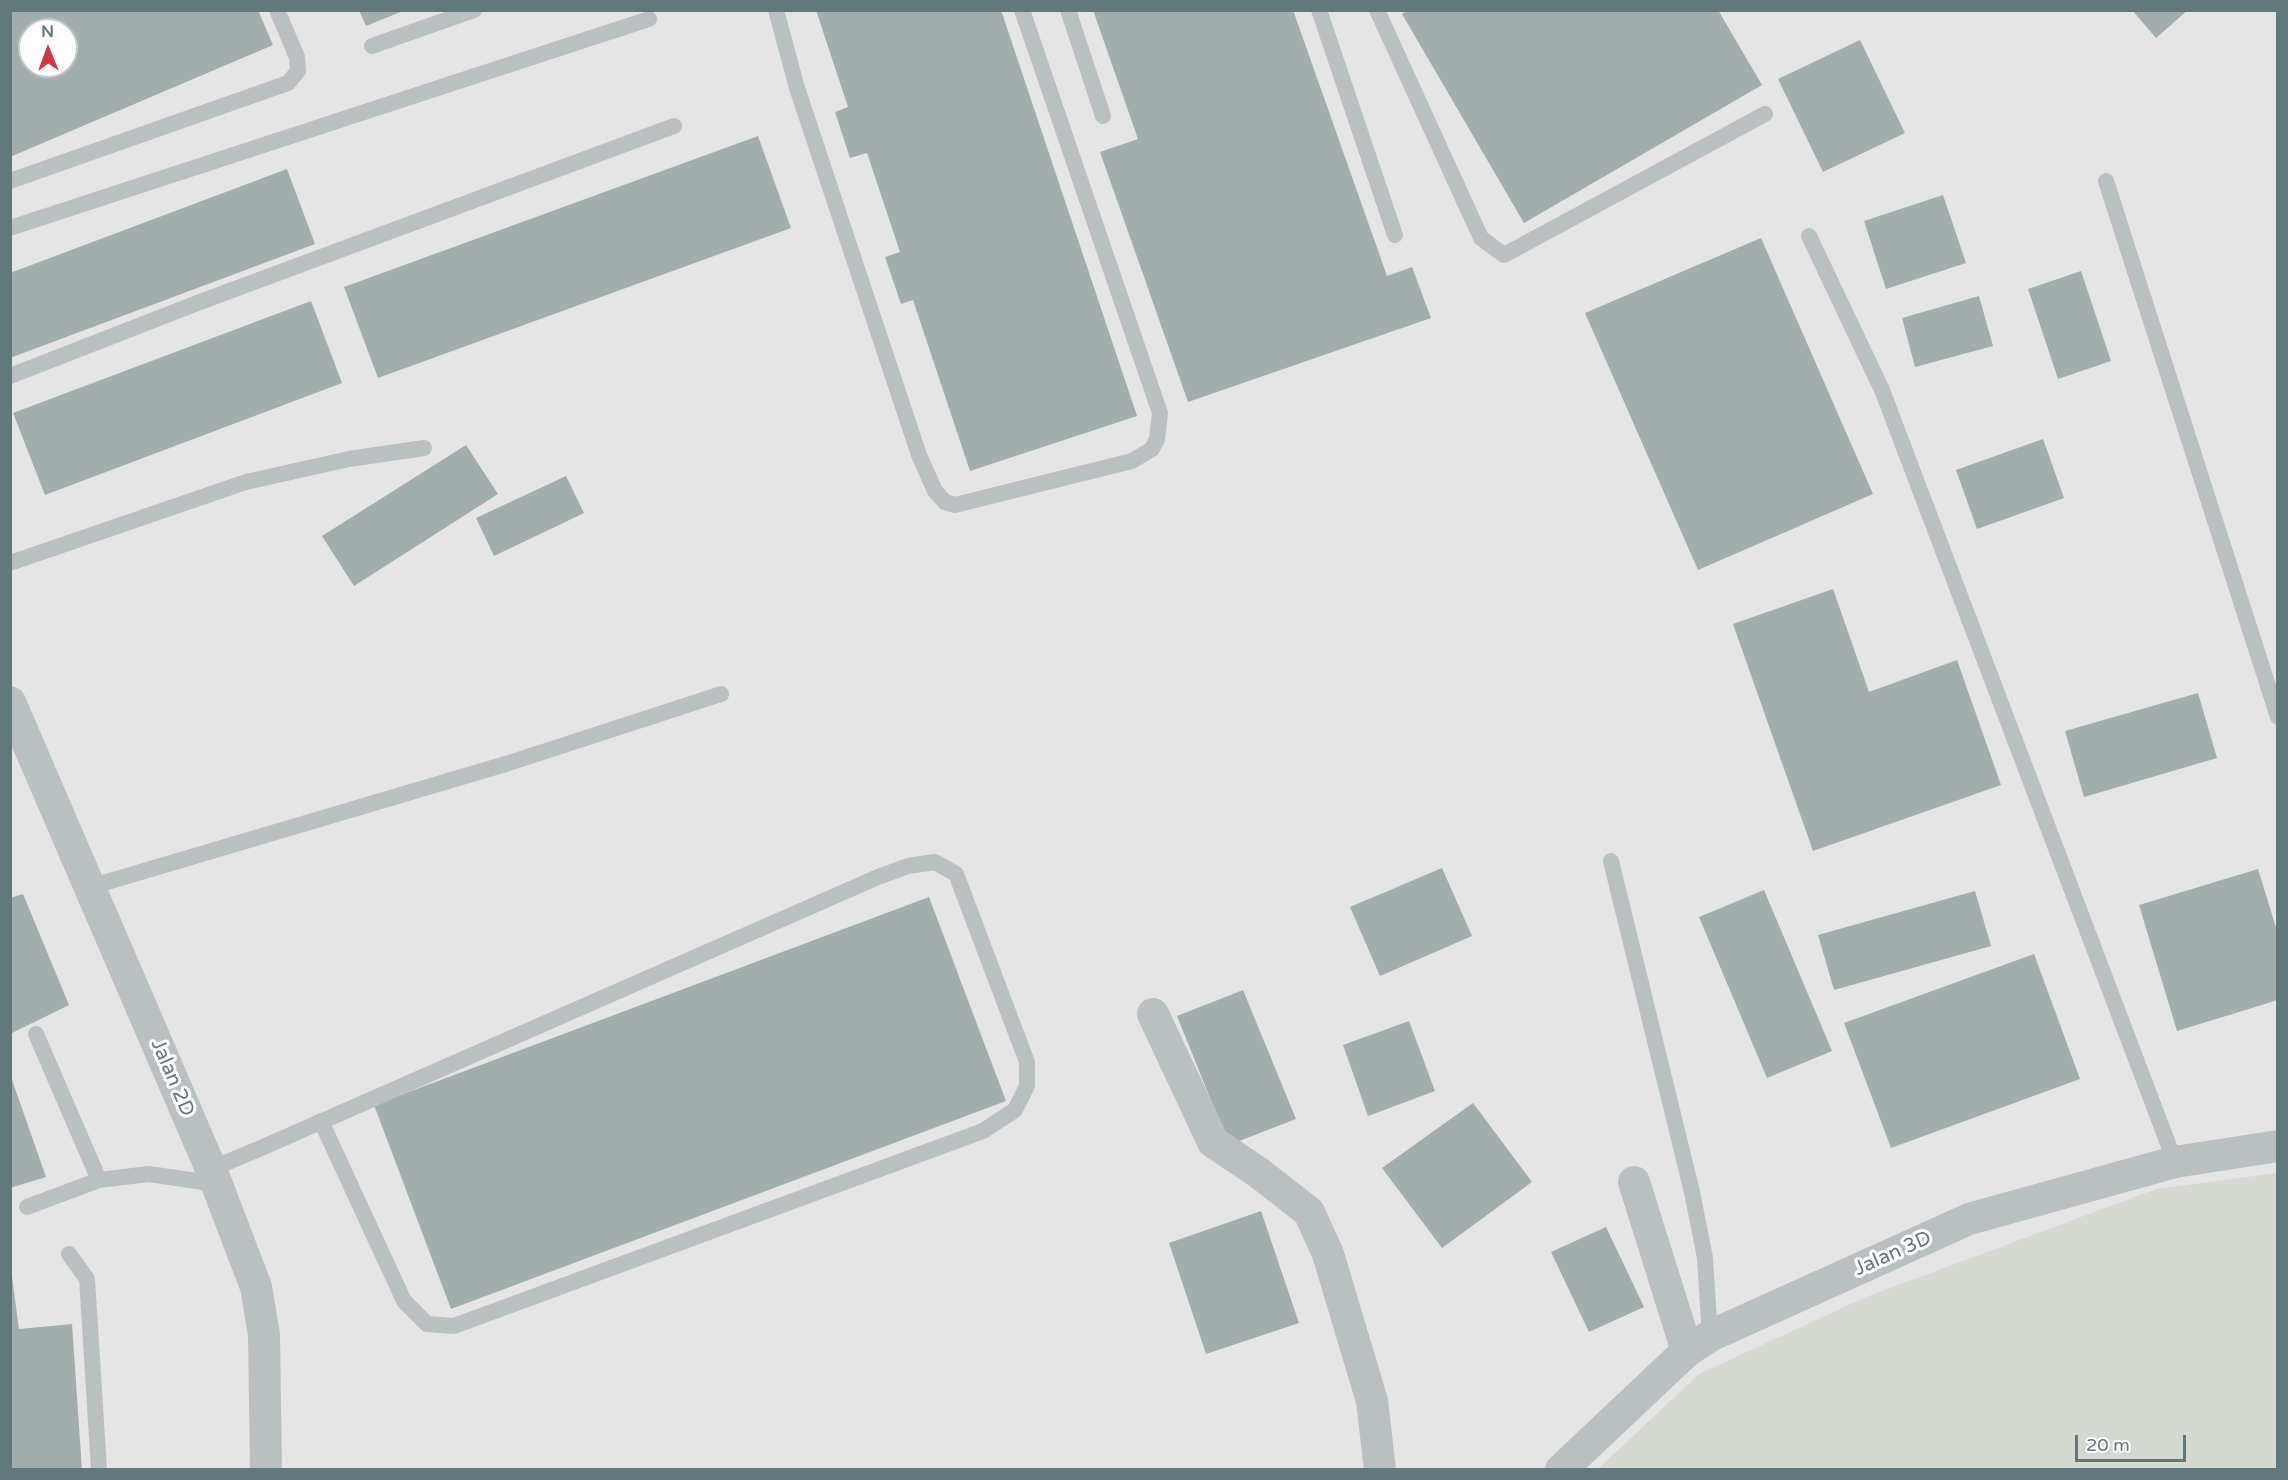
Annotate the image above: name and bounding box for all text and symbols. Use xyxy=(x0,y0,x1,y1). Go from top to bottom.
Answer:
north arrow xyxy=(18,18,78,78)
text: N xyxy=(41,22,54,42)
street label: Jalan 2D xyxy=(145,1036,199,1120)
street label: Jalan 3D xyxy=(1851,1226,1935,1282)
scale bar xyxy=(2078,1423,2189,1461)
text: 20 m xyxy=(2086,1434,2130,1456)

